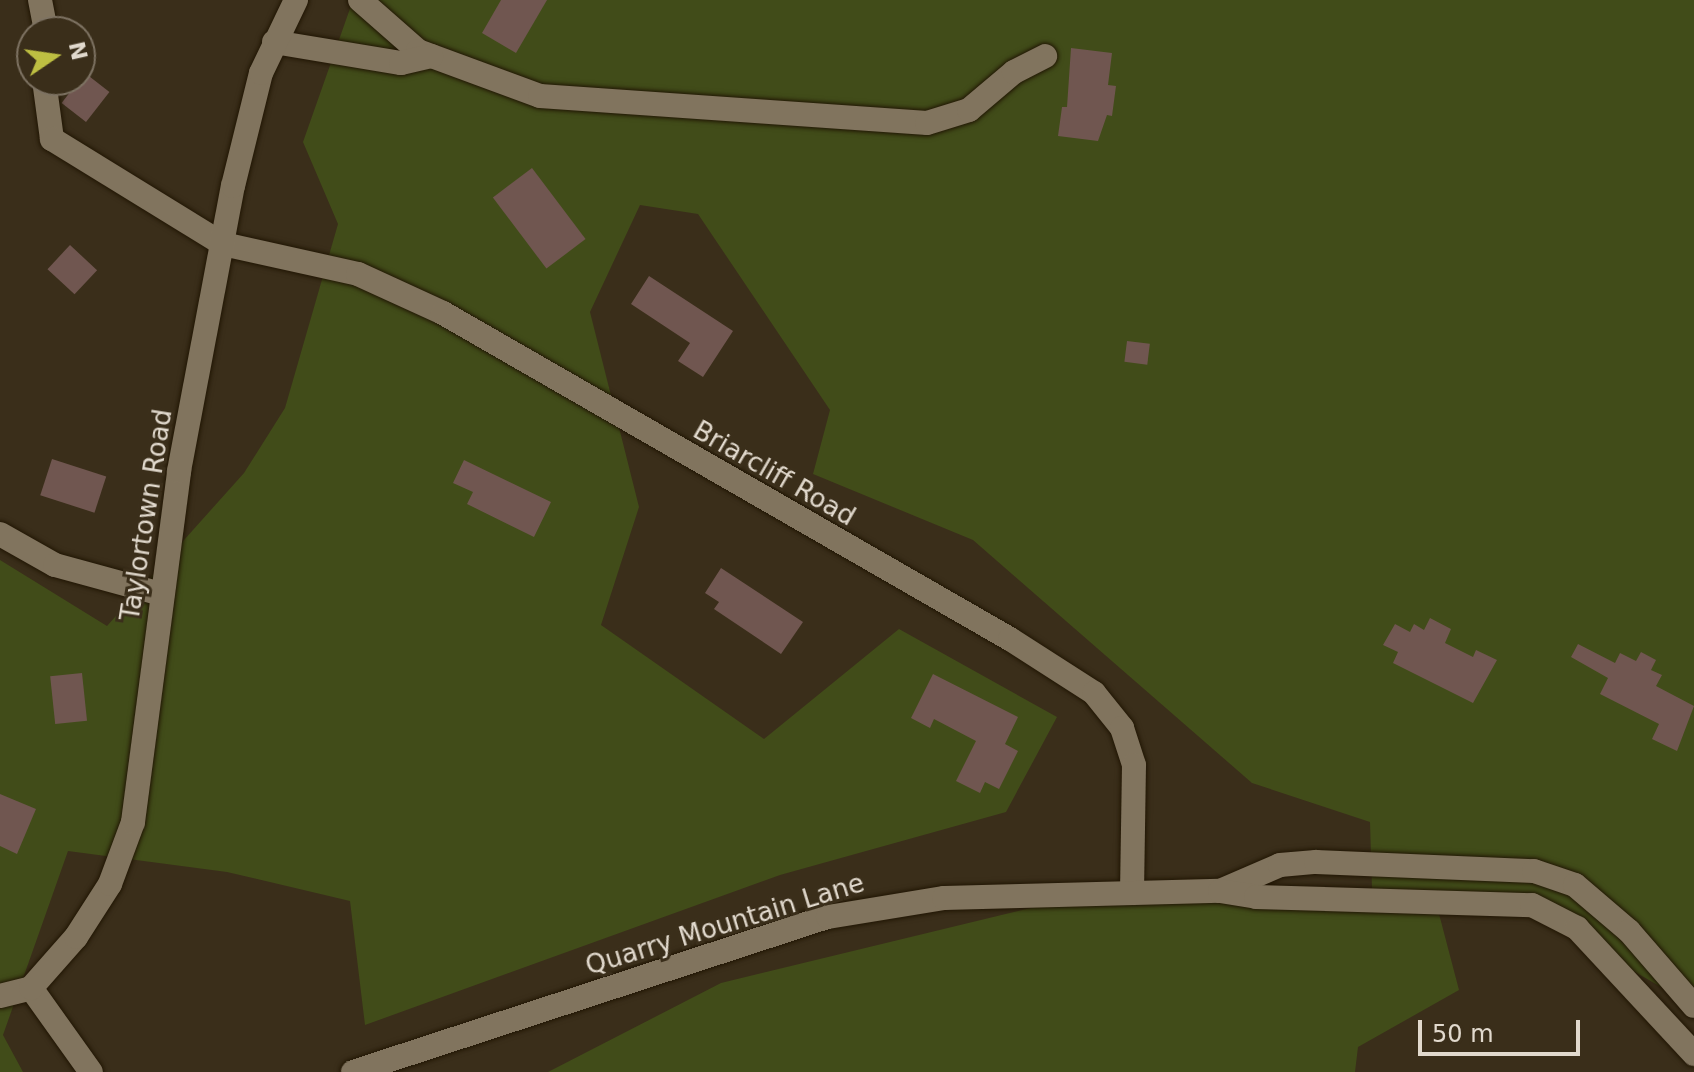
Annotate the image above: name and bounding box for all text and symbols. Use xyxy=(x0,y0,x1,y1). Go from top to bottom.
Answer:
north arrow xyxy=(16,16,96,96)
text: N xyxy=(64,39,92,63)
street label: Taylortown Road xyxy=(115,407,179,623)
street label: Briarcliff Road xyxy=(687,415,861,533)
street label: Quarry Mountain Lane xyxy=(582,868,868,982)
scale bar xyxy=(1422,1004,1584,1054)
text: 50 m xyxy=(1432,1020,1494,1048)

